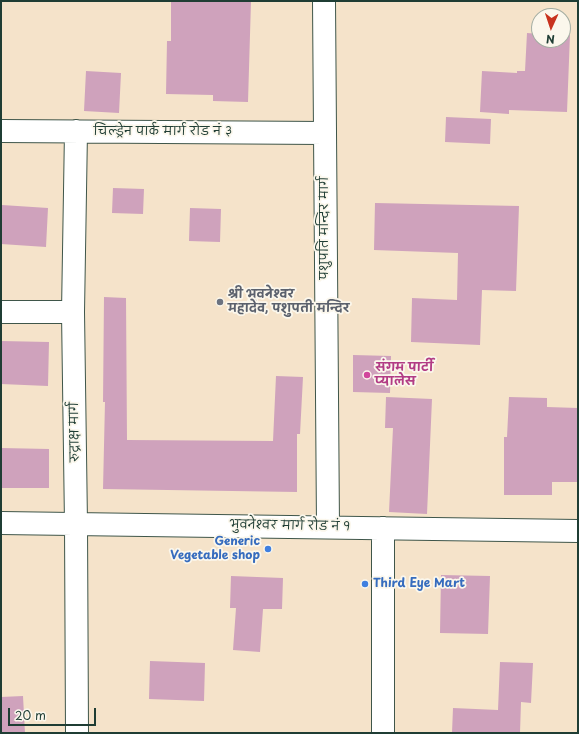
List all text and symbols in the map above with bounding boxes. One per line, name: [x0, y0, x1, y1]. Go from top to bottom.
north arrow: [531, 8, 571, 48]
text: N: [546, 31, 555, 48]
street label: चिल्ड्रेन पार्क मार्ग रोड नं ३: [94, 125, 232, 139]
street label: पशुपति मन्दिर मार्ग: [318, 176, 332, 280]
place label: श्री भुवनेश्वर महादेव, पशुपती मन्दिर: [228, 288, 349, 316]
marker: श्री भुवनेश्वर महादेव, पशुपती मन्दिर: [215, 297, 225, 307]
place label: संगम पार्टी प्यालेस: [375, 361, 433, 389]
marker: संगम पार्टी प्यालेस: [362, 370, 372, 380]
street label: रुद्राक्ष मार्ग: [67, 402, 83, 462]
street label: भुवनेश्वर मार्ग रोड नं १: [230, 518, 350, 534]
place label: Generic Vegetable shop: [170, 535, 260, 563]
marker: Generic Vegetable shop: [263, 544, 273, 554]
place label: Third Eye Mart: [373, 577, 465, 591]
marker: Third Eye Mart: [360, 579, 370, 589]
scale bar: [10, 700, 98, 726]
text: 20 m: [15, 706, 46, 724]

